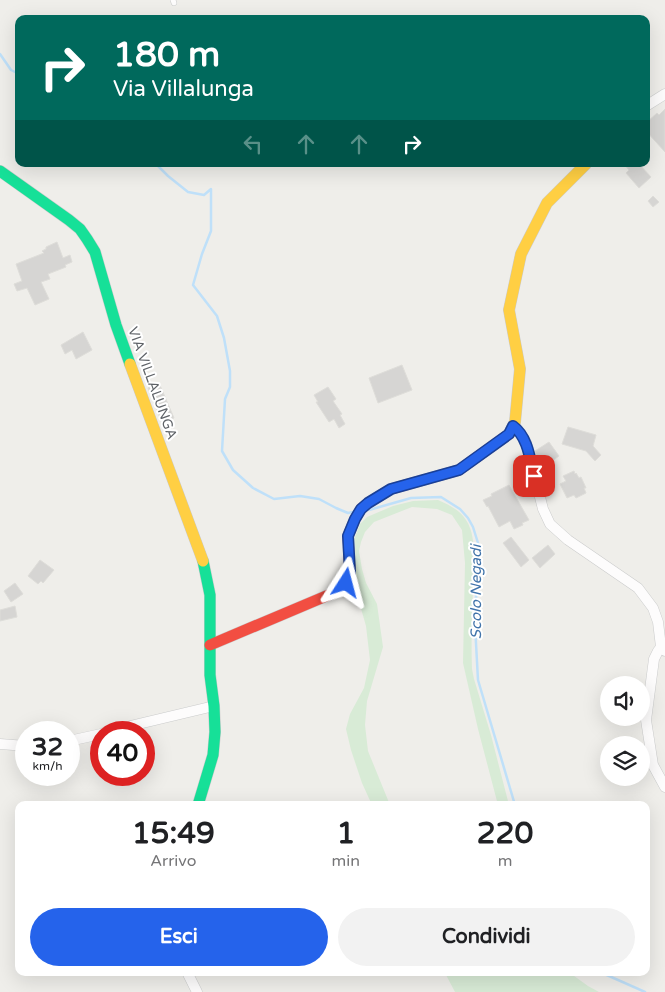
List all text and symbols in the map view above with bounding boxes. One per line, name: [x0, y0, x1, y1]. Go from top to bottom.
text: 180 m: [113, 34, 220, 76]
icon: right: [30, 35, 95, 100]
text: Via Villalunga: [113, 76, 254, 102]
icon: left: [239, 130, 267, 158]
icon: ahead: [292, 130, 320, 158]
icon: ahead: [345, 130, 373, 158]
icon: right: [398, 130, 426, 158]
street label: VIA VILLALUNGA: [124, 325, 181, 442]
pin: [513, 455, 555, 497]
icon: arrive: [520, 462, 548, 490]
water label: Scolo Negadi: [467, 543, 485, 639]
position arrow: [319, 556, 371, 608]
map controls: [600, 676, 650, 786]
button: sound: [600, 676, 650, 726]
speed limit sign: 40: [90, 721, 155, 786]
text: 32: [32, 732, 63, 762]
button: layers: [600, 736, 650, 786]
text: km/h: [32, 759, 63, 773]
text: 15:49: [132, 815, 215, 852]
text: 1: [336, 815, 355, 852]
text: 220: [477, 815, 533, 852]
text: Arrivo: [150, 851, 196, 871]
text: min: [332, 851, 360, 871]
text: m: [498, 851, 512, 871]
button: Esci: [30, 908, 328, 966]
button: Condividi: [338, 908, 635, 966]

